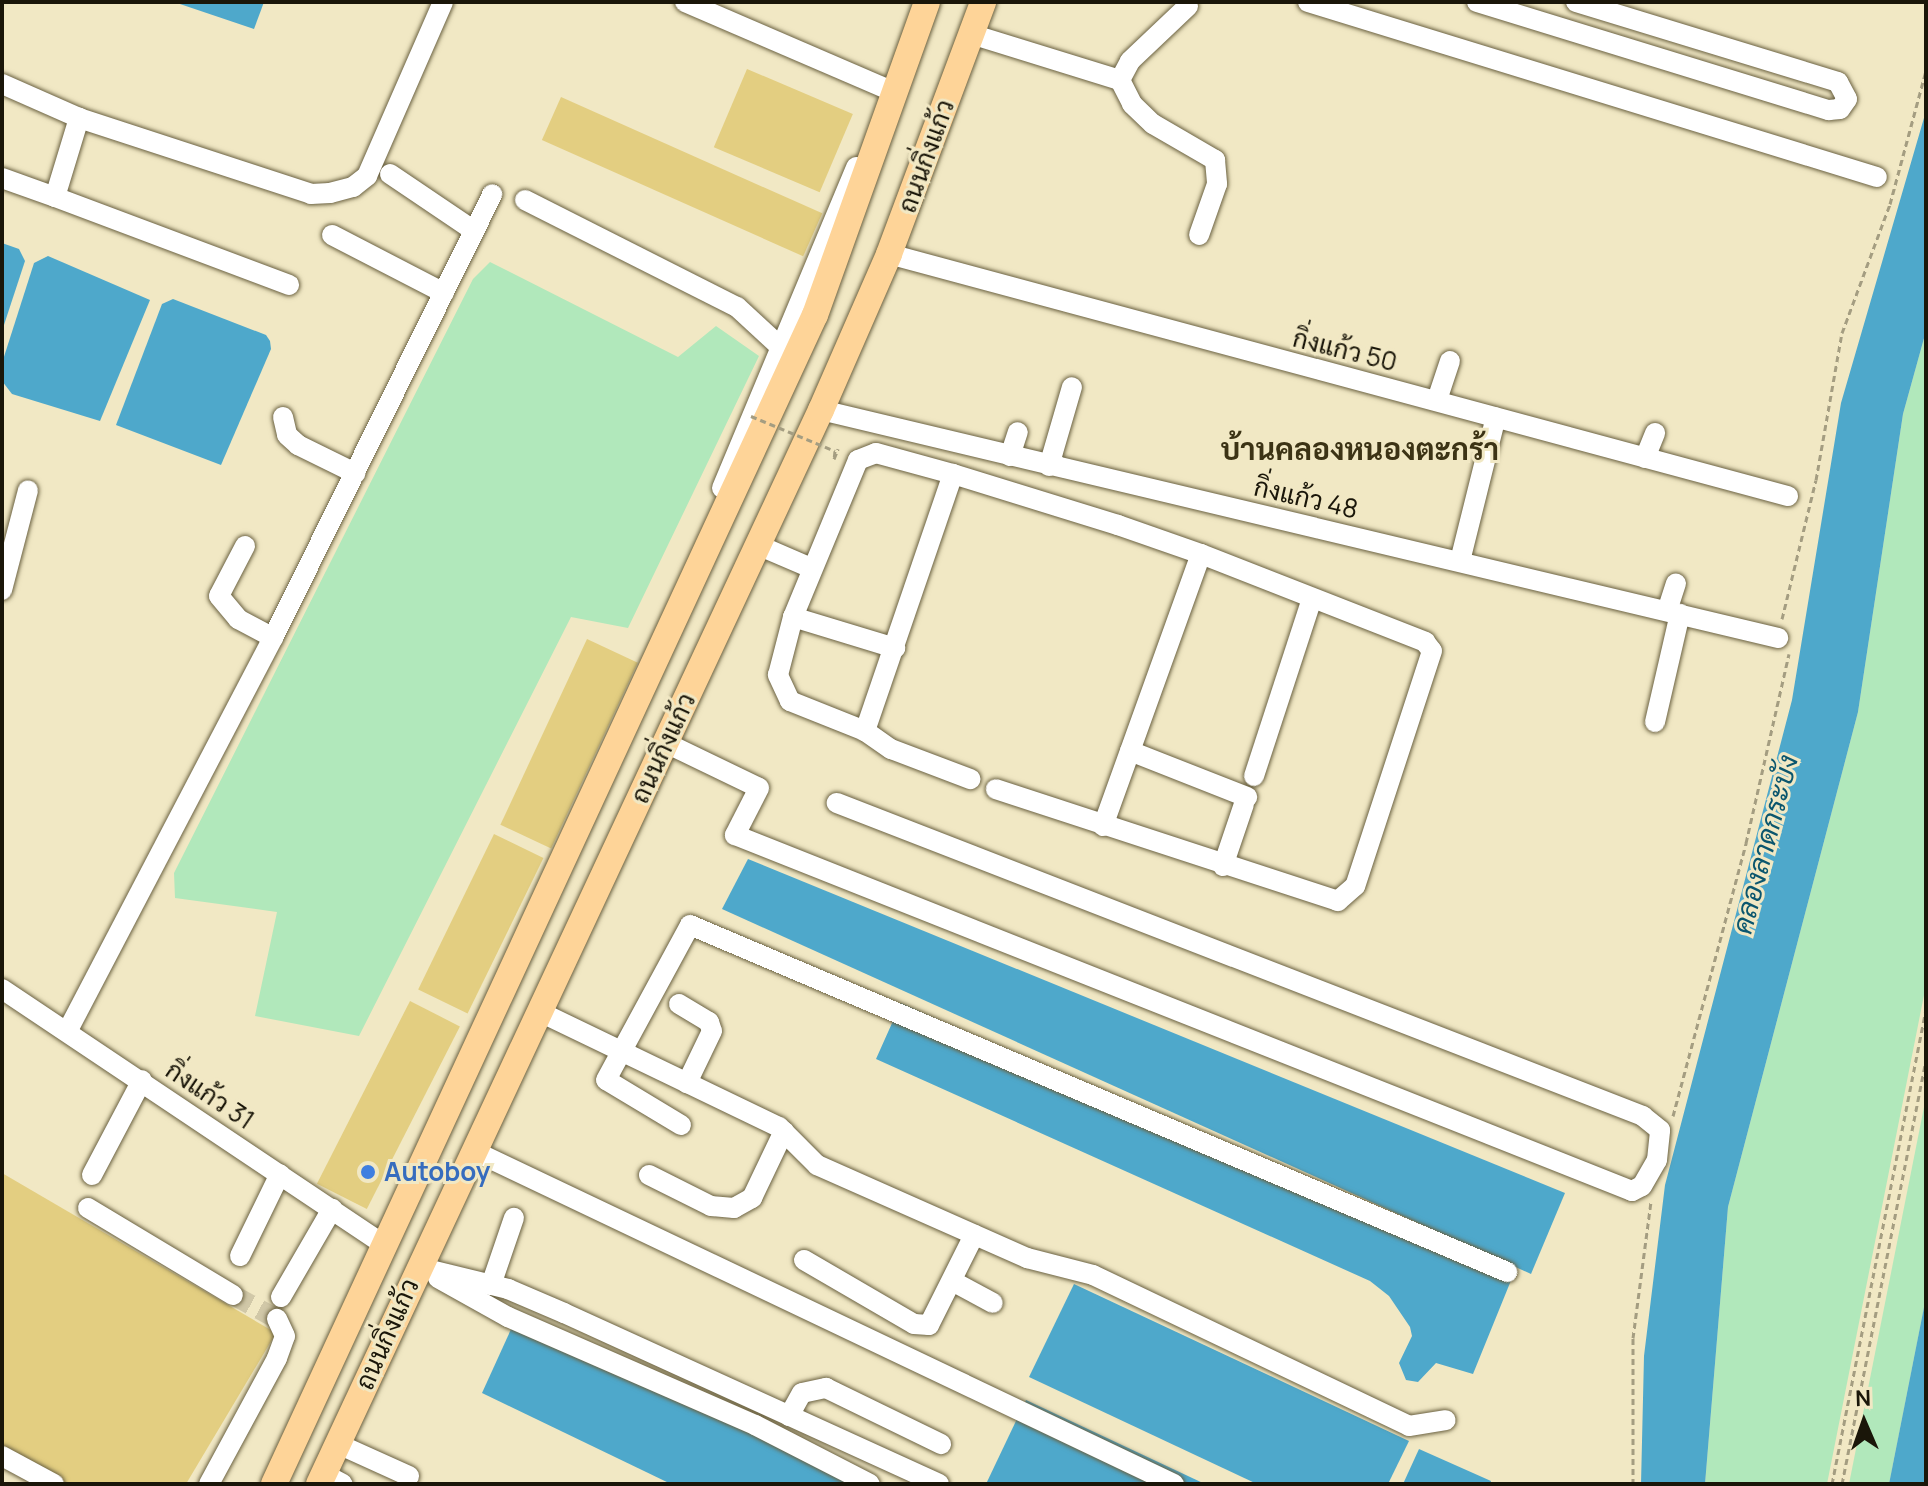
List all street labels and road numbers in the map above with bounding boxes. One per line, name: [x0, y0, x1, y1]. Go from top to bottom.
street label: ถนนกิ่งแก้ว: [891, 95, 961, 217]
street label: กิ่งแก้ว 50: [1290, 322, 1400, 378]
street label: กิ่งแก้ว 48: [1251, 471, 1361, 525]
street label: ถนนกิ่งแก้ว: [624, 688, 702, 808]
street label: กิ่งแก้ว 31: [160, 1054, 260, 1136]
street label: ถนนกิ่งแก้ว: [349, 1274, 425, 1394]

